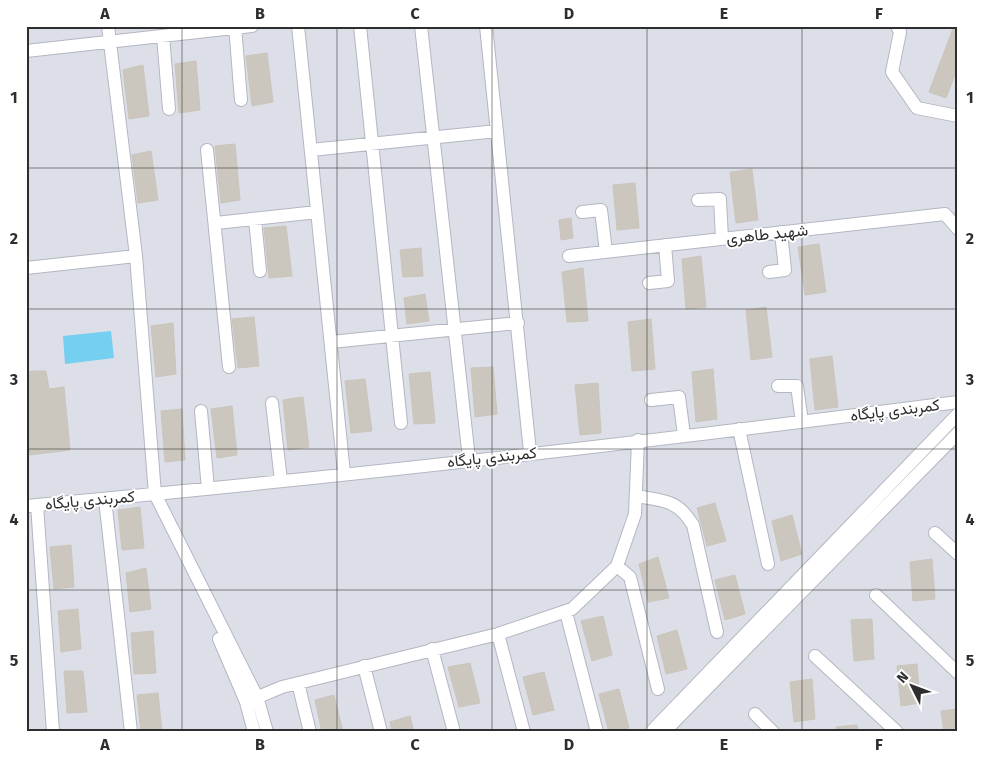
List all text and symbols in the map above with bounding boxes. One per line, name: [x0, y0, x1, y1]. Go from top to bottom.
text: A: [99, 4, 110, 23]
text: B: [255, 4, 265, 23]
text: C: [410, 4, 420, 23]
text: D: [564, 4, 574, 23]
text: E: [720, 4, 728, 23]
text: F: [875, 4, 883, 23]
text: 1: [10, 88, 18, 107]
text: 1: [966, 88, 974, 107]
street label: شهید طاهری: [725, 220, 809, 249]
text: 2: [10, 229, 18, 248]
text: 2: [966, 229, 974, 248]
text: 3: [9, 370, 18, 389]
text: 3: [965, 370, 974, 389]
street label: کمربندی پایگاه: [849, 395, 941, 427]
street label: کمربندی پایگاه: [446, 443, 538, 473]
street label: کمربندی پایگاه: [44, 487, 136, 515]
text: 4: [9, 510, 19, 529]
text: 4: [965, 510, 975, 529]
text: 5: [10, 651, 19, 670]
text: 5: [966, 651, 975, 670]
north arrow: [886, 660, 936, 710]
text: N: [893, 668, 912, 687]
text: A: [99, 735, 110, 754]
text: B: [255, 735, 265, 754]
text: C: [410, 735, 420, 754]
text: D: [564, 735, 574, 754]
text: E: [720, 735, 728, 754]
text: F: [875, 735, 883, 754]

